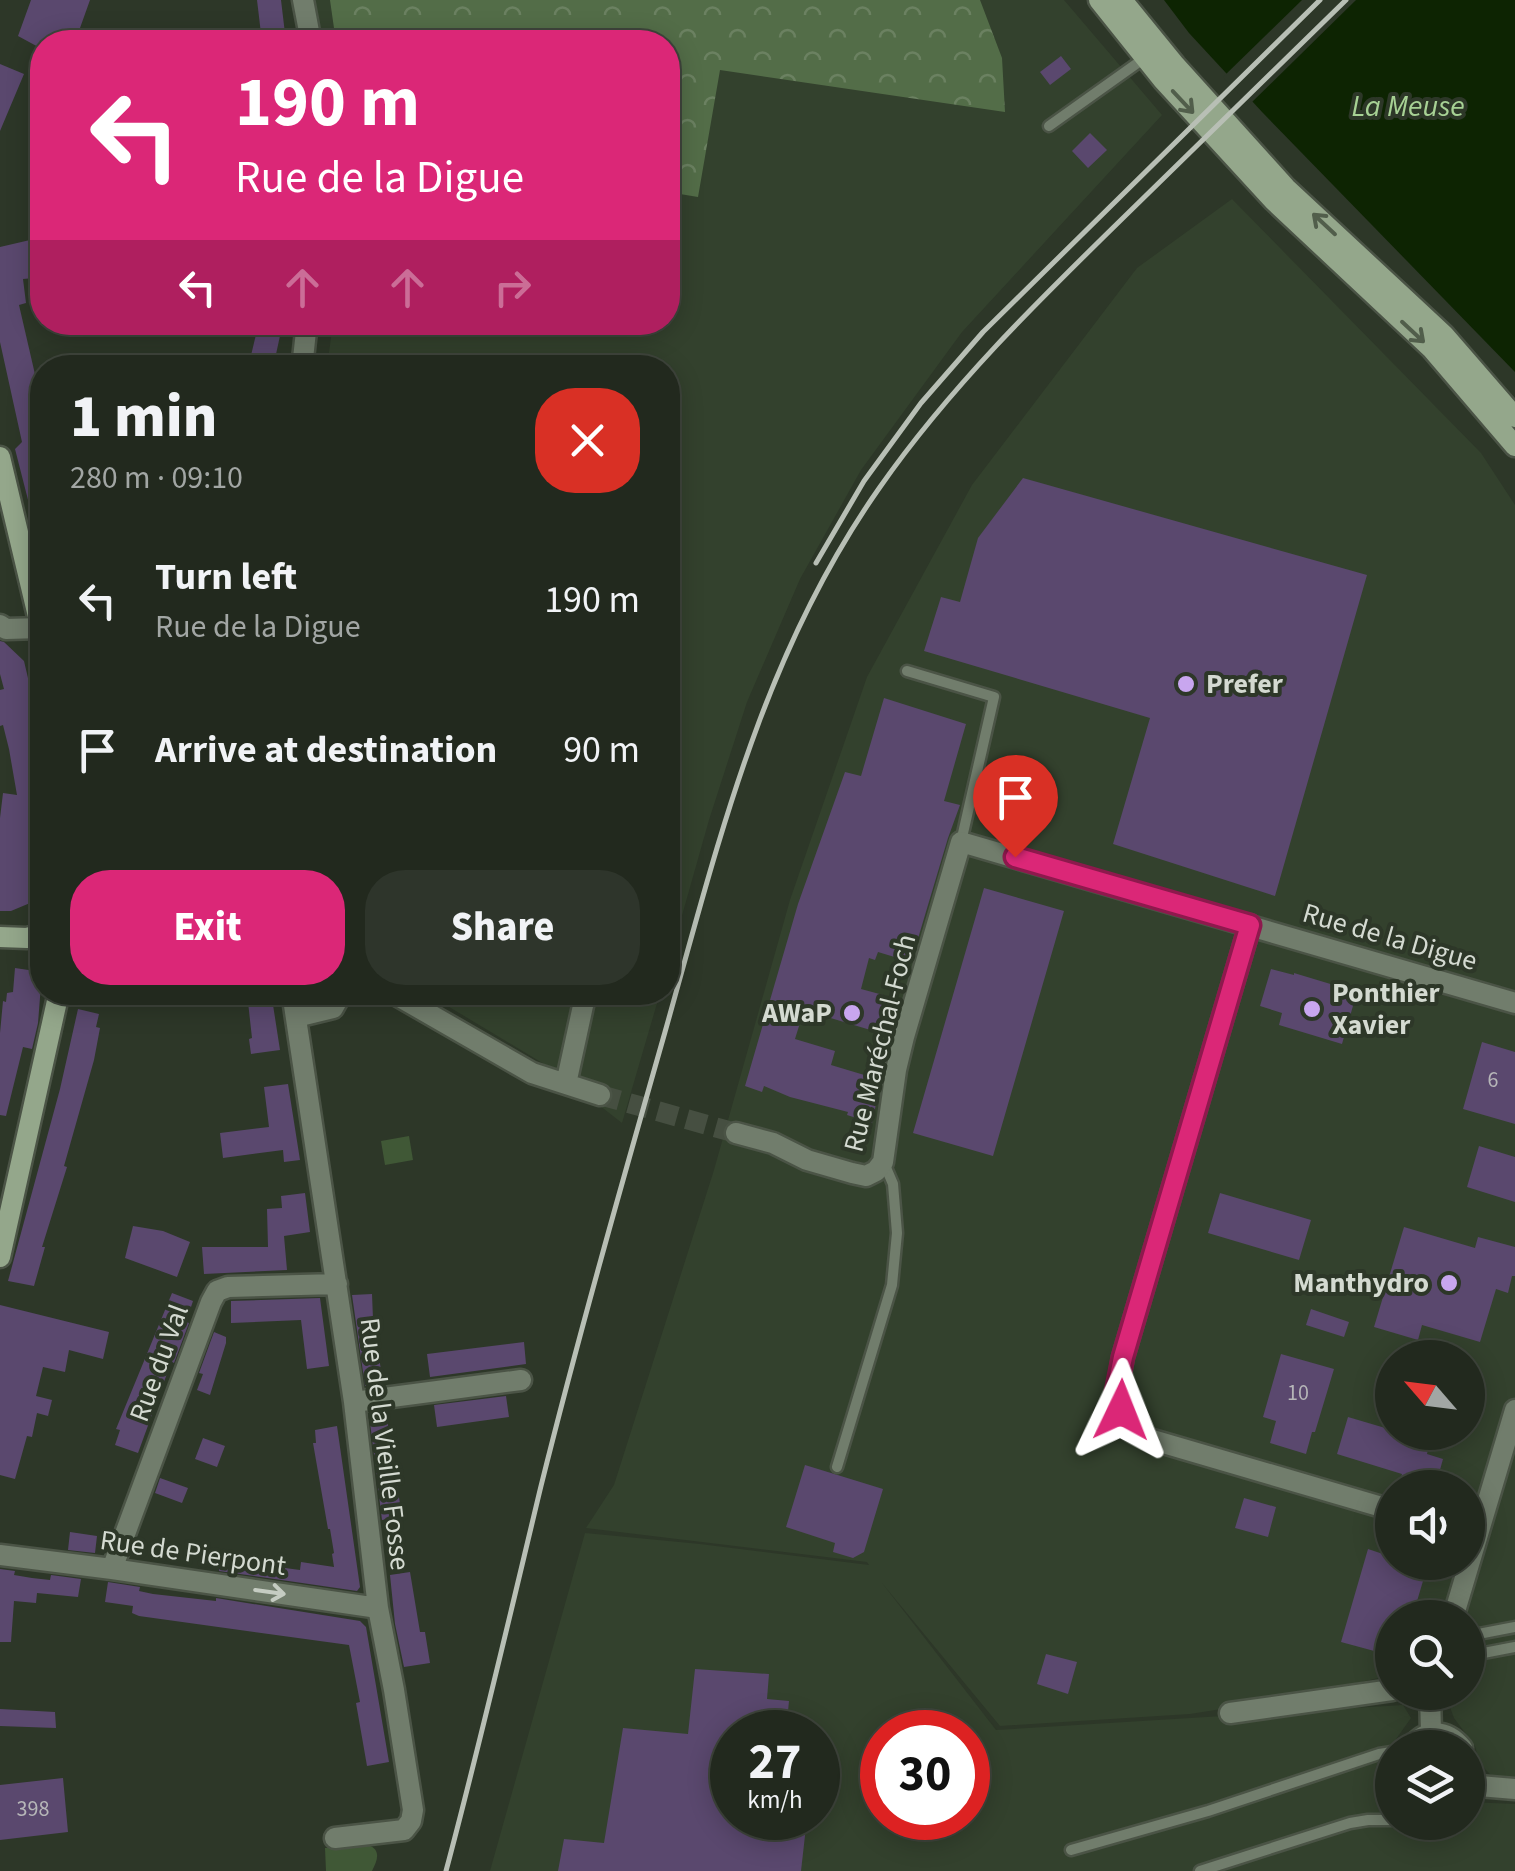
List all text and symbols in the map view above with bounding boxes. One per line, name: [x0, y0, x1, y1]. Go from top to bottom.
text: 190 m: [235, 53, 420, 153]
icon: left: [70, 70, 200, 200]
water label: La Meuse: [1351, 85, 1465, 128]
one-way arrow: [1171, 89, 1194, 114]
text: Rue de la Digue: [235, 146, 524, 210]
one-way arrow: [1312, 212, 1337, 235]
icon: left: [170, 260, 225, 315]
icon: ahead: [275, 260, 330, 315]
icon: ahead: [380, 260, 435, 315]
icon: right: [485, 260, 540, 315]
one-way arrow: [1400, 320, 1425, 343]
text: 1 min: [70, 375, 217, 460]
button: close: [535, 388, 640, 493]
text: 280 m · 09:10: [70, 455, 243, 501]
text: Turn left: [155, 550, 297, 604]
icon: left: [70, 573, 125, 628]
text: 190 m: [544, 573, 640, 627]
text: Rue de la Digue: [155, 604, 361, 650]
place label: Prefer: [1206, 664, 1284, 704]
marker: Prefer: [1175, 673, 1197, 695]
icon: arrive: [70, 723, 125, 778]
text: Arrive at destination: [155, 723, 497, 777]
text: 90 m: [563, 723, 640, 777]
pin: [973, 755, 1058, 858]
icon: arrive: [988, 770, 1043, 825]
button: Exit: [70, 870, 345, 985]
button: Share: [365, 870, 640, 985]
street label: Rue de la Digue: [1298, 893, 1482, 981]
street label: Rue Maréchal-Foch: [834, 930, 926, 1156]
place label: Ponthier Xavier: [1332, 973, 1441, 1045]
place label: AWaP: [761, 993, 832, 1033]
marker: Ponthier Xavier: [1301, 998, 1323, 1020]
marker: AWaP: [841, 1002, 863, 1024]
house number: 6: [1488, 1064, 1499, 1096]
place label: Manthydro: [1293, 1263, 1429, 1303]
marker: Manthydro: [1438, 1272, 1460, 1294]
street label: Rue du Val: [119, 1299, 199, 1427]
street label: Rue de la Vieille Fosse: [350, 1315, 420, 1573]
north arrow: [1375, 1340, 1485, 1450]
map controls: [1375, 1340, 1485, 1840]
position arrow: [1069, 1358, 1173, 1462]
house number: 10: [1287, 1377, 1309, 1409]
button: sound: [1375, 1470, 1485, 1580]
street label: Rue de Pierpont: [97, 1520, 289, 1586]
one-way arrow: [253, 1583, 286, 1601]
button: search: [1375, 1600, 1485, 1710]
speed limit sign: 30: [860, 1710, 990, 1840]
text: 27: [749, 1727, 801, 1798]
button: layers: [1375, 1730, 1485, 1840]
text: km/h: [747, 1782, 803, 1818]
house number: 398: [17, 1793, 49, 1825]

